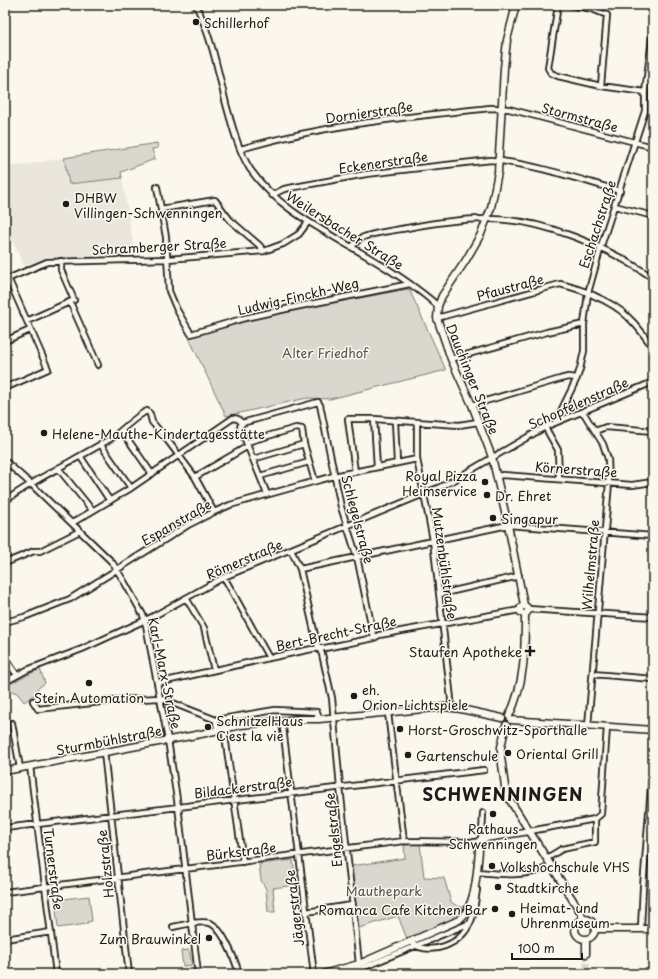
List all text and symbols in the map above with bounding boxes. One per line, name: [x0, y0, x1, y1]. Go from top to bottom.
place label: Schillerhof: [204, 13, 270, 32]
marker: Schillerhof: [191, 17, 201, 27]
street label: Dornierstraße: [324, 96, 414, 128]
street label: Stormstraße: [540, 98, 620, 136]
street label: Eckenerstraße: [337, 146, 429, 178]
street label: Eschachstraße: [574, 178, 620, 270]
street label: Weilersbacher Straße: [283, 186, 407, 274]
place label: DHBW Villingen-Schwenningen: [74, 188, 223, 222]
marker: DHBW Villingen-Schwenningen: [61, 199, 71, 209]
street label: Schramberger Straße: [91, 233, 227, 259]
street label: Pfaustraße: [474, 269, 546, 305]
street label: Ludwig-Finckh-Weg: [236, 273, 360, 319]
street label: Dauchinger Straße: [442, 321, 504, 437]
park label: Alter Friedhof: [282, 343, 369, 362]
street label: Schopfelenstraße: [525, 372, 631, 434]
place label: Helene-Mauthe-Kindertagesstätte: [52, 424, 265, 443]
marker: Helene-Mauthe-Kindertagesstätte: [39, 428, 49, 438]
street label: Körnerstraße: [534, 457, 618, 481]
place label: Royal Pizza Heimservice: [402, 466, 478, 500]
street label: Schlegelstraße: [337, 473, 379, 565]
marker: Royal Pizza Heimservice: [480, 477, 490, 487]
place label: Dr. Ehret: [495, 486, 551, 505]
marker: Dr. Ehret: [482, 490, 492, 500]
street label: Espanstraße: [137, 494, 215, 550]
street label: Mutzenbühlstraße: [428, 506, 462, 620]
place label: Singapur: [501, 509, 558, 528]
marker: Singapur: [488, 513, 498, 523]
street label: Wilhelmstraße: [577, 519, 603, 611]
street label: Römerstraße: [203, 534, 285, 584]
street label: Bert-Brecht-Straße: [274, 611, 398, 655]
street label: Karl-Marx-Straße: [144, 615, 186, 731]
place label: Staufen Apotheke: [409, 642, 522, 661]
marker: Staufen Apotheke: [525, 646, 535, 656]
marker: Stein Automation: [84, 678, 94, 688]
place label: eh. Orion-Lichtspiele: [362, 680, 468, 714]
place label: Stein Automation: [34, 688, 144, 707]
marker: eh. Orion-Lichtspiele: [349, 691, 359, 701]
place label: SchnitzelHaus C'est la vie: [216, 711, 303, 745]
street label: Sturmbühlstraße: [55, 720, 163, 760]
place label: Horst-Groschwitz-Sporthalle: [408, 720, 588, 739]
marker: SchnitzelHaus C'est la vie: [203, 722, 213, 732]
marker: Horst-Groschwitz-Sporthalle: [395, 724, 405, 734]
place label: Oriental Grill: [516, 744, 599, 763]
place label: Gartenschule: [416, 746, 498, 765]
marker: Oriental Grill: [503, 748, 513, 758]
marker: Gartenschule: [403, 750, 413, 760]
street label: Bildackerstraße: [193, 772, 293, 802]
district label: SCHWENNINGEN: [423, 781, 583, 807]
street label: Engelstraße: [320, 792, 346, 868]
marker: Rathaus Schwenningen: [488, 809, 498, 819]
place label: Rathaus Schwenningen: [448, 819, 538, 853]
street label: Turnerstraße: [40, 827, 68, 911]
street label: Holzstraße: [92, 829, 118, 899]
street label: Bürkstraße: [205, 837, 277, 865]
place label: Volkshochschule VHS: [500, 857, 630, 876]
marker: Volkshochschule VHS: [487, 861, 497, 871]
street label: Jägerstraße: [280, 869, 308, 947]
place label: Stadtkirche: [506, 878, 579, 897]
park label: Mauthepark: [346, 881, 422, 900]
marker: Stadtkirche: [493, 882, 503, 892]
place label: Heimat- und Uhrenmuseum: [520, 898, 610, 932]
place label: Romanca Cafe Kitchen Bar: [318, 900, 487, 919]
marker: Romanca Cafe Kitchen Bar: [490, 904, 500, 914]
marker: Heimat- und Uhrenmuseum: [507, 909, 517, 919]
place label: Zum Brauwinkel: [99, 929, 201, 948]
marker: Zum Brauwinkel: [204, 933, 214, 943]
scale bar: [512, 935, 582, 961]
text: 100 m: [518, 939, 555, 957]

